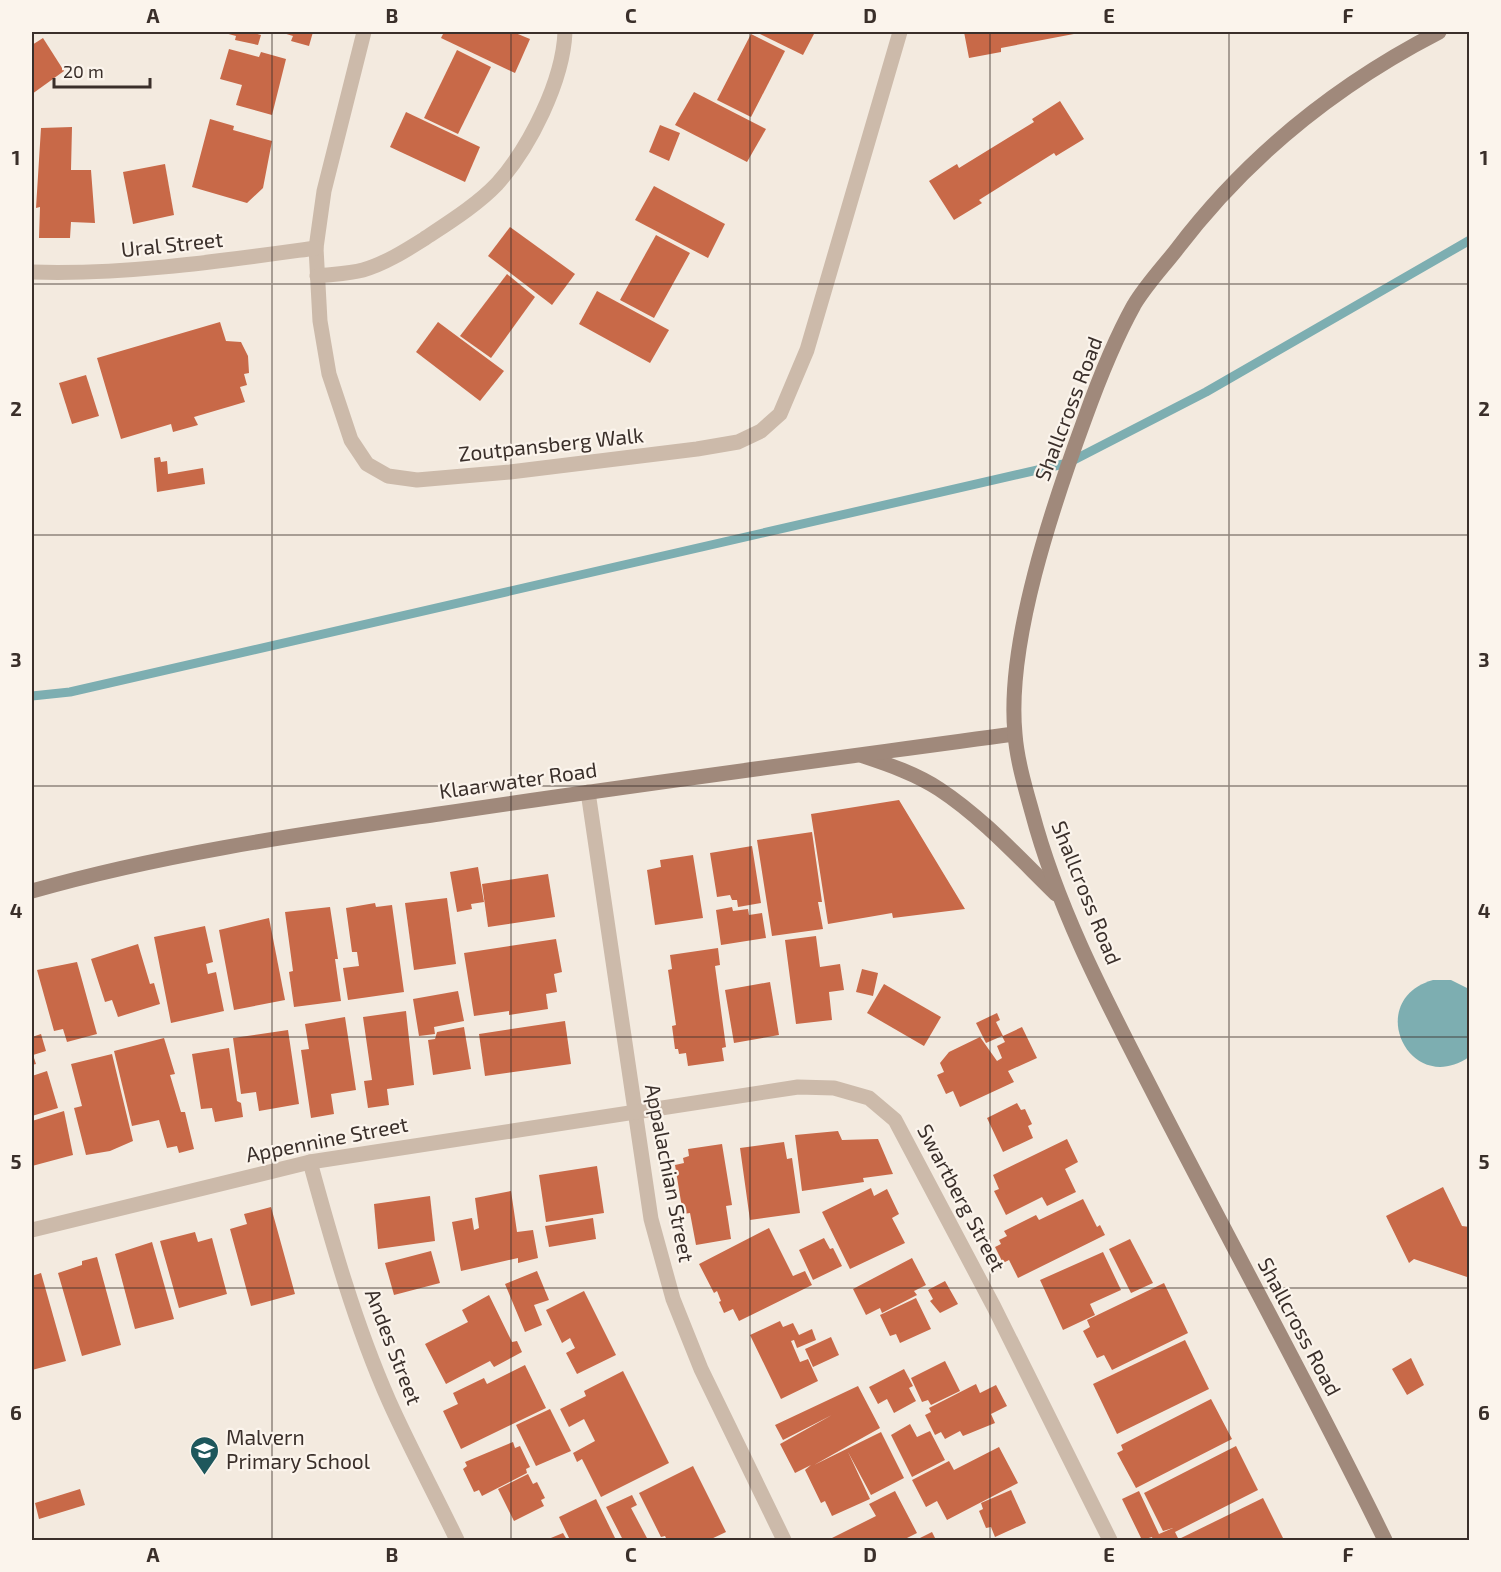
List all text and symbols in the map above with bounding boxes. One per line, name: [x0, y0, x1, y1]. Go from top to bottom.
text: A: [146, 3, 160, 27]
text: B: [386, 3, 398, 27]
text: C: [625, 3, 637, 27]
text: D: [863, 3, 877, 27]
text: E: [1103, 3, 1115, 27]
text: F: [1342, 3, 1354, 27]
scale bar: [54, 51, 150, 89]
text: 20 m: [63, 60, 104, 82]
text: 1: [12, 145, 20, 169]
text: 1: [1480, 145, 1488, 169]
street label: Ural Street: [119, 226, 224, 261]
street label: Shallcross Road: [1029, 333, 1107, 484]
text: 2: [10, 396, 22, 420]
text: 2: [1478, 396, 1490, 420]
street label: Zoutpansberg Walk: [457, 421, 645, 466]
text: 3: [10, 647, 22, 671]
text: 3: [1478, 647, 1490, 671]
street label: Klaarwater Road: [437, 756, 598, 803]
street label: Shallcross Road: [1047, 817, 1128, 968]
text: 4: [10, 898, 23, 922]
text: 4: [1478, 898, 1491, 922]
street label: Appalachian Street: [641, 1081, 700, 1264]
street label: Appennine Street: [243, 1111, 410, 1167]
street label: Swartberg Street: [913, 1119, 1012, 1275]
text: 5: [10, 1149, 22, 1173]
text: 5: [1478, 1149, 1490, 1173]
street label: Shallcross Road: [1253, 1253, 1347, 1400]
street label: Andes Street: [361, 1285, 428, 1408]
text: 6: [10, 1400, 22, 1424]
text: 6: [1478, 1400, 1490, 1424]
place label: Malvern Primary School: [226, 1424, 371, 1473]
school or university icon: Malvern Primary School: [189, 1434, 221, 1476]
text: A: [146, 1542, 160, 1566]
text: B: [386, 1542, 398, 1566]
text: C: [625, 1542, 637, 1566]
text: D: [863, 1542, 877, 1566]
text: E: [1103, 1542, 1115, 1566]
text: F: [1342, 1542, 1354, 1566]

